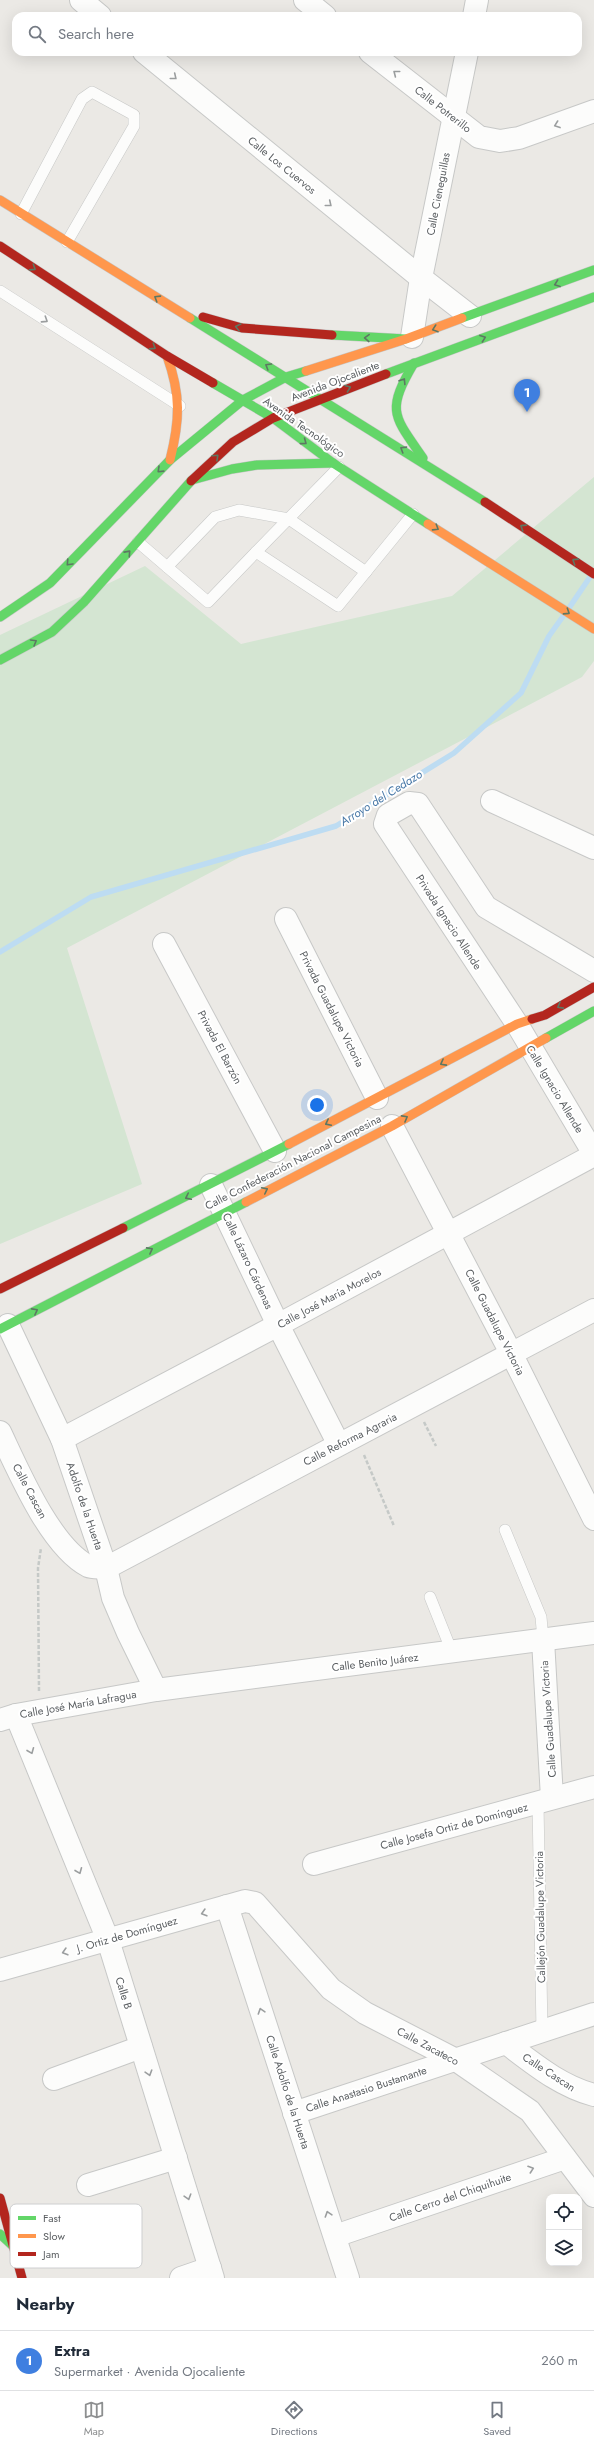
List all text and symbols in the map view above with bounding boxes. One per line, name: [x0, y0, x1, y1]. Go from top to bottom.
search box: [12, 12, 582, 56]
icon: search: [26, 23, 48, 45]
text: Search here: [58, 23, 134, 45]
one-way arrow: [394, 70, 401, 77]
one-way arrow: [170, 72, 177, 79]
street label: Calle Potrerillo: [411, 82, 475, 136]
one-way arrow: [554, 120, 561, 128]
street label: Calle Los Cuervos: [244, 132, 320, 198]
street label: Calle Cieneguillas: [422, 151, 454, 237]
one-way arrow: [325, 199, 332, 206]
one-way arrow: [28, 263, 35, 270]
one-way arrow: [554, 279, 561, 288]
one-way arrow: [154, 296, 161, 303]
one-way arrow: [41, 315, 48, 322]
one-way arrow: [234, 323, 241, 332]
one-way arrow: [432, 324, 439, 332]
one-way arrow: [364, 333, 370, 342]
one-way arrow: [479, 334, 486, 342]
one-way arrow: [149, 342, 156, 349]
street label: Avenida Ojocaliente: [288, 357, 382, 405]
one-way arrow: [265, 363, 272, 370]
one-way arrow: [398, 378, 405, 385]
pin: 1: [514, 379, 540, 412]
one-way arrow: [344, 384, 351, 392]
street label: Avenida Tecnológico: [260, 393, 348, 461]
one-way arrow: [300, 437, 307, 444]
one-way arrow: [400, 447, 407, 454]
one-way arrow: [212, 455, 219, 462]
one-way arrow: [157, 465, 165, 473]
one-way arrow: [432, 524, 439, 531]
one-way arrow: [521, 525, 528, 532]
one-way arrow: [123, 550, 130, 557]
one-way arrow: [66, 558, 74, 566]
one-way arrow: [572, 558, 579, 566]
one-way arrow: [563, 607, 570, 614]
one-way arrow: [30, 639, 37, 646]
water label: Arroyo del Cedazo: [335, 765, 426, 831]
street label: Privada Ignacio Allende: [412, 871, 486, 973]
street label: Privada Guadalupe Victoria: [296, 948, 368, 1070]
one-way arrow: [557, 1002, 564, 1009]
street label: Privada El Barzón: [194, 1007, 246, 1087]
street label: Calle Ignacio Allende: [522, 1042, 588, 1136]
one-way arrow: [440, 1058, 447, 1066]
your location: [307, 1095, 327, 1115]
street label: Calle Confederación Nacional Campesina: [202, 1110, 384, 1214]
one-way arrow: [401, 1115, 409, 1123]
one-way arrow: [325, 1118, 332, 1126]
one-way arrow: [261, 1187, 268, 1195]
one-way arrow: [185, 1192, 193, 1199]
street label: Calle Lázaro Cárdenas: [219, 1210, 278, 1312]
one-way arrow: [145, 1247, 153, 1255]
street label: Calle José María Morelos: [274, 1264, 384, 1332]
street label: Calle Guadalupe Victoria: [461, 1266, 529, 1378]
one-way arrow: [30, 1308, 38, 1316]
street label: Calle Reforma Agraria: [300, 1408, 400, 1470]
street label: Adolfo de la Huerta: [62, 1460, 108, 1552]
street label: Calle Cascan: [9, 1461, 51, 1521]
street label: Calle Benito Juárez: [331, 1649, 419, 1675]
street label: Calle Guadalupe Victoria: [536, 1660, 560, 1778]
street label: Calle José María Lafragua: [18, 1686, 138, 1722]
one-way arrow: [26, 1747, 34, 1754]
street label: Calle Josefa Ortiz de Domínguez: [378, 1799, 530, 1853]
street label: Callejón Guadalupe Victoria: [531, 1851, 549, 1983]
one-way arrow: [75, 1868, 83, 1875]
one-way arrow: [200, 1908, 207, 1917]
street label: J. Ortiz de Domínguez: [73, 1912, 179, 1957]
one-way arrow: [62, 1947, 69, 1956]
street label: Calle B: [112, 1975, 136, 2011]
one-way arrow: [257, 2007, 266, 2014]
street label: Calle Zacateco: [394, 2023, 462, 2069]
street label: Calle Adolfo de la Huerta: [262, 2033, 314, 2151]
street label: Calle Cascan: [519, 2049, 579, 2095]
street label: Calle Anastasio Bustamante: [303, 2062, 429, 2116]
one-way arrow: [144, 2070, 153, 2077]
one-way arrow: [527, 2166, 534, 2174]
street label: Calle Cerro del Chiquihuite: [387, 2168, 514, 2225]
one-way arrow: [183, 2194, 192, 2201]
map controls: [546, 2194, 582, 2266]
button: locate: [546, 2194, 582, 2230]
legend: [10, 2204, 142, 2268]
text: Fast: [43, 2210, 61, 2226]
one-way arrow: [324, 2211, 332, 2218]
text: Slow: [43, 2228, 65, 2244]
button: layers: [546, 2230, 582, 2266]
text: Jam: [41, 2246, 60, 2262]
text: Nearby: [16, 2292, 74, 2316]
text: Extra: [54, 2340, 90, 2362]
text: 1: [26, 2351, 32, 2370]
text: 260 m: [541, 2351, 578, 2370]
text: Supermarket · Avenida Ojocaliente: [54, 2362, 245, 2381]
tab: Map: [83, 2399, 105, 2439]
tab: Directions: [271, 2399, 317, 2439]
tab: Saved: [483, 2399, 511, 2439]

